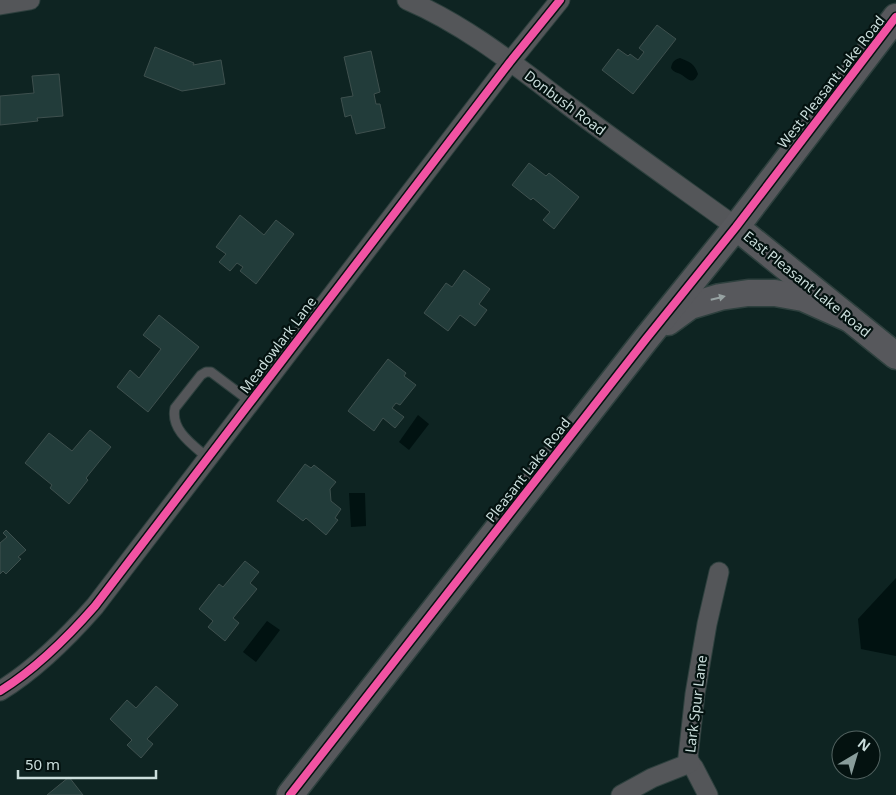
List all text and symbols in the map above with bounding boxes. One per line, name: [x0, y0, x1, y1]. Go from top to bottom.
street label: West Pleasant Lake Road: [773, 11, 888, 152]
street label: Donbush Road: [521, 66, 610, 139]
street label: East Pleasant Lake Road: [740, 226, 875, 341]
street label: Meadowlark Lane: [235, 292, 320, 397]
one-way arrow: [710, 294, 725, 302]
street label: Pleasant Lake Road: [481, 414, 574, 526]
street label: Lark Spur Lane: [680, 654, 711, 754]
north arrow: [831, 730, 881, 780]
text: N: [854, 733, 875, 755]
scale bar: [18, 748, 155, 780]
text: 50 m: [25, 754, 60, 774]

